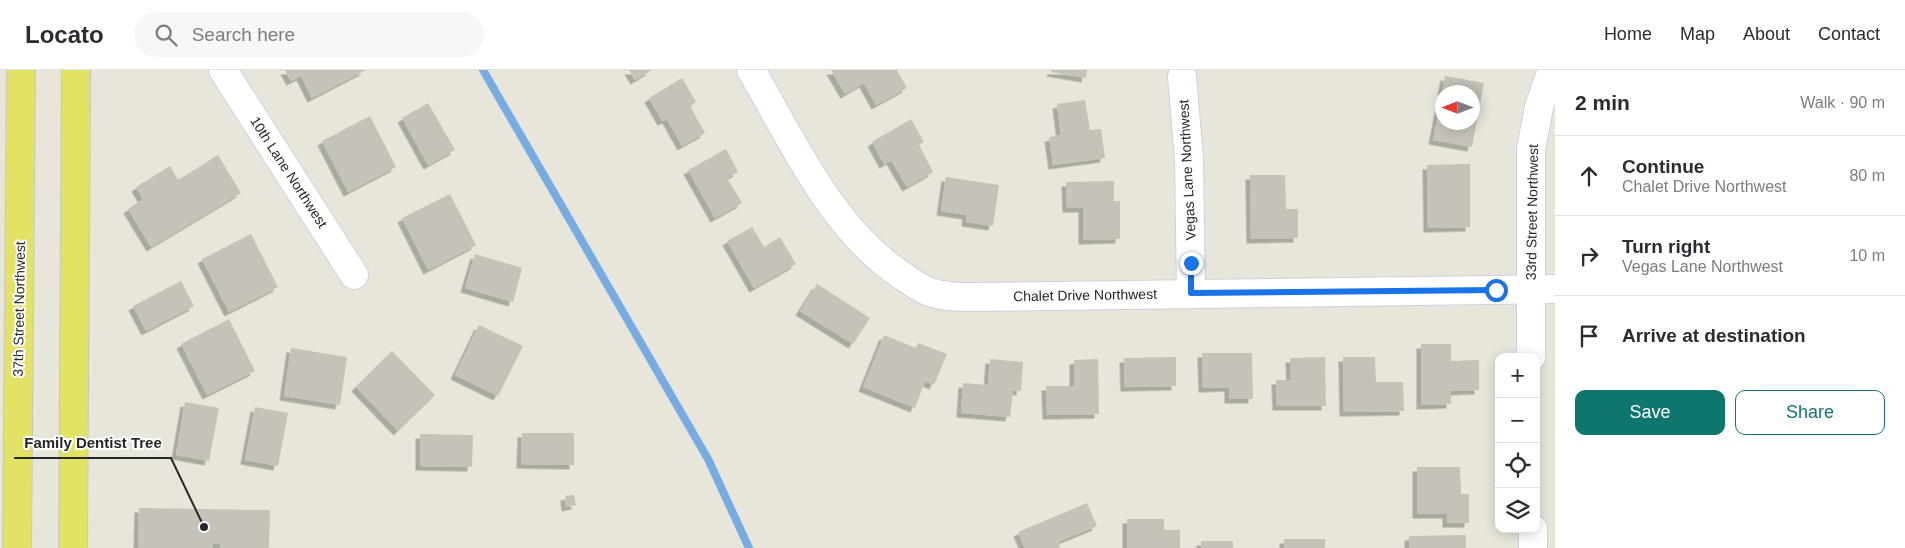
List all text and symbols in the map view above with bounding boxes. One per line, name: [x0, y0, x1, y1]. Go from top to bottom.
search box: [134, 12, 484, 57]
text: Locato: [25, 21, 104, 48]
icon: search: [152, 21, 180, 49]
text: Search here: [192, 24, 295, 45]
text: Home: [1604, 24, 1652, 44]
text: Map: [1680, 24, 1715, 44]
text: About: [1743, 24, 1790, 44]
text: Contact: [1818, 24, 1880, 44]
north arrow: [1435, 85, 1480, 130]
text: 2 min: [1575, 91, 1630, 114]
text: Walk · 90 m: [1800, 94, 1885, 111]
street label: Vegas Lane Northwest: [1175, 99, 1199, 241]
street label: 10th Lane Northwest: [247, 113, 331, 231]
street label: 33rd Street Northwest: [1523, 144, 1541, 280]
text: Continue: [1622, 156, 1704, 177]
icon: ahead: [1575, 162, 1603, 190]
text: 80 m: [1849, 167, 1885, 184]
text: Chalet Drive Northwest: [1622, 178, 1787, 195]
text: Turn right: [1622, 236, 1710, 257]
street label: 37th Street Northwest: [10, 241, 28, 377]
icon: right: [1575, 242, 1603, 270]
text: 10 m: [1849, 247, 1885, 264]
route end: [1180, 252, 1203, 275]
text: Vegas Lane Northwest: [1622, 258, 1783, 275]
route start: [1485, 279, 1508, 302]
street label: Chalet Drive Northwest: [1013, 286, 1157, 304]
icon: arrive: [1575, 322, 1603, 350]
text: Arrive at destination: [1622, 325, 1806, 346]
map controls: [1495, 353, 1540, 533]
button: +: [1495, 353, 1540, 398]
button: Save: [1575, 390, 1725, 435]
button: Share: [1735, 390, 1885, 435]
button: −: [1495, 398, 1540, 443]
callout: Family Dentist Tree: [14, 428, 171, 458]
text: Family Dentist Tree: [24, 434, 162, 451]
button: locate: [1495, 443, 1540, 488]
button: layers: [1495, 488, 1540, 533]

